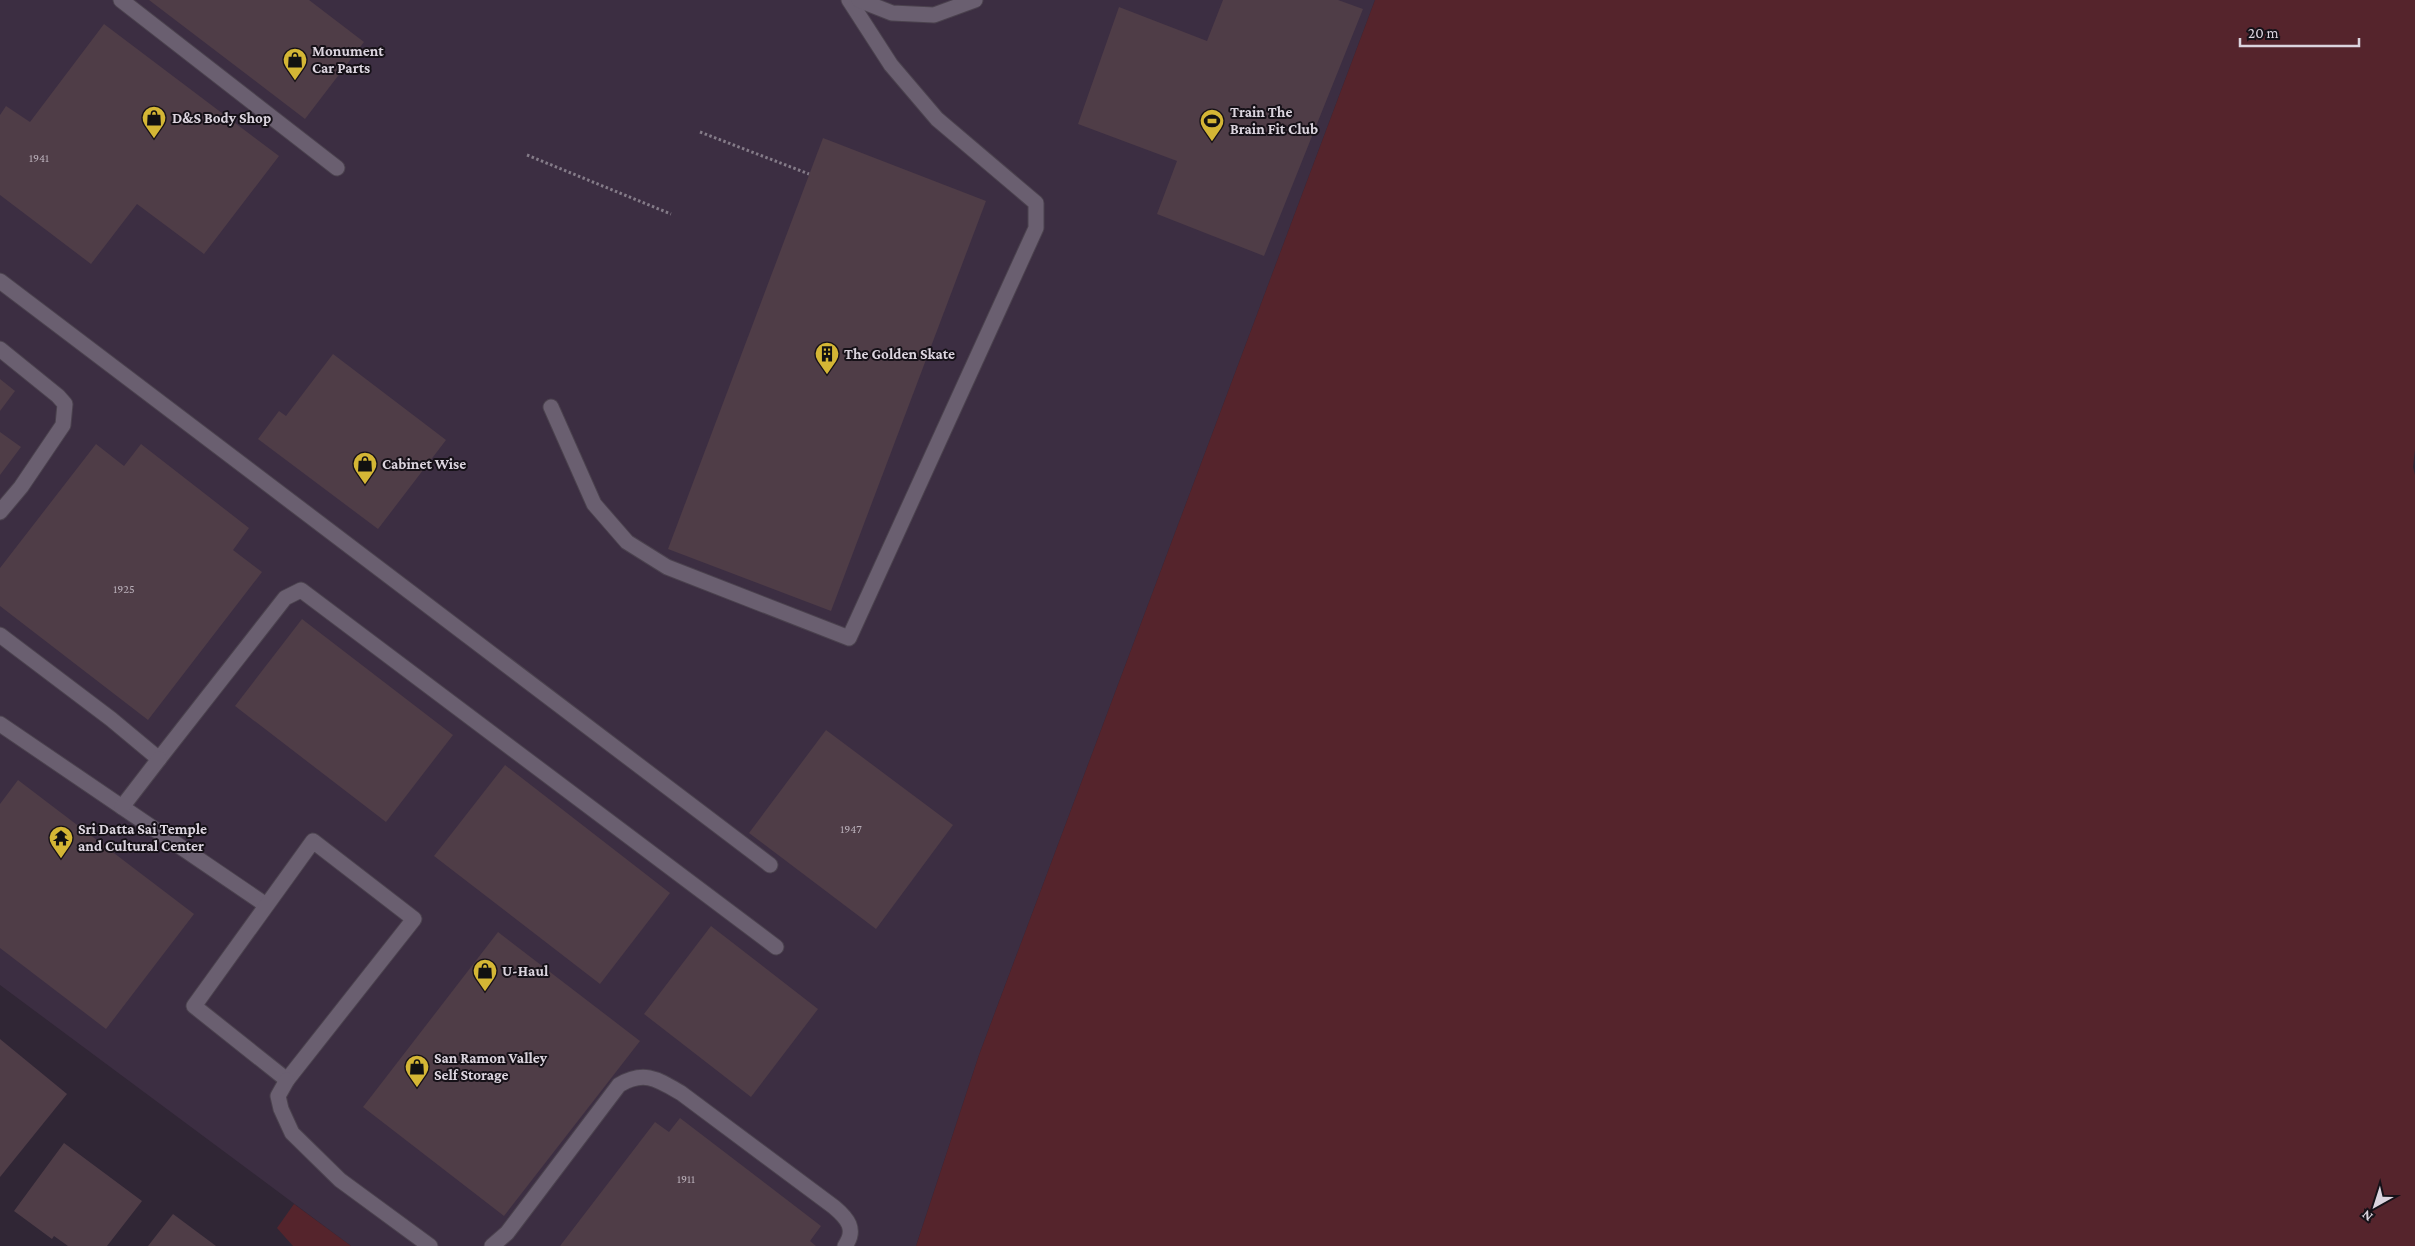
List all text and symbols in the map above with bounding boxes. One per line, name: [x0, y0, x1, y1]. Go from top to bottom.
scale bar: [2240, 15, 2359, 47]
text: 20 m: [2248, 25, 2279, 41]
place label: Monument Car Parts: [312, 43, 384, 76]
shop icon: Monument Car Parts: [282, 47, 308, 81]
place label: Train The Brain Fit Club: [1230, 104, 1318, 137]
shop icon: D&S Body Shop: [141, 105, 167, 139]
sports icon: Train The Brain Fit Club: [1199, 108, 1225, 142]
place label: D&S Body Shop: [172, 110, 271, 126]
house number: 1941: [29, 151, 49, 165]
building icon: The Golden Skate: [814, 341, 840, 375]
place label: The Golden Skate: [844, 346, 955, 362]
shop icon: Cabinet Wise: [352, 451, 378, 485]
place label: Cabinet Wise: [382, 456, 466, 472]
house number: 1925: [113, 582, 135, 596]
place label: Sri Datta Sai Temple and Cultural Center: [78, 821, 207, 854]
house number: 1947: [840, 822, 862, 836]
temple icon: Sri Datta Sai Temple and Cultural Center: [48, 825, 74, 859]
shop icon: U-Haul: [472, 958, 498, 992]
place label: U-Haul: [502, 963, 549, 979]
place label: San Ramon Valley Self Storage: [434, 1050, 548, 1083]
shop icon: San Ramon Valley Self Storage: [404, 1054, 430, 1088]
house number: 1911: [677, 1172, 695, 1186]
north arrow: [2350, 1181, 2400, 1231]
text: N: [2358, 1207, 2376, 1225]

